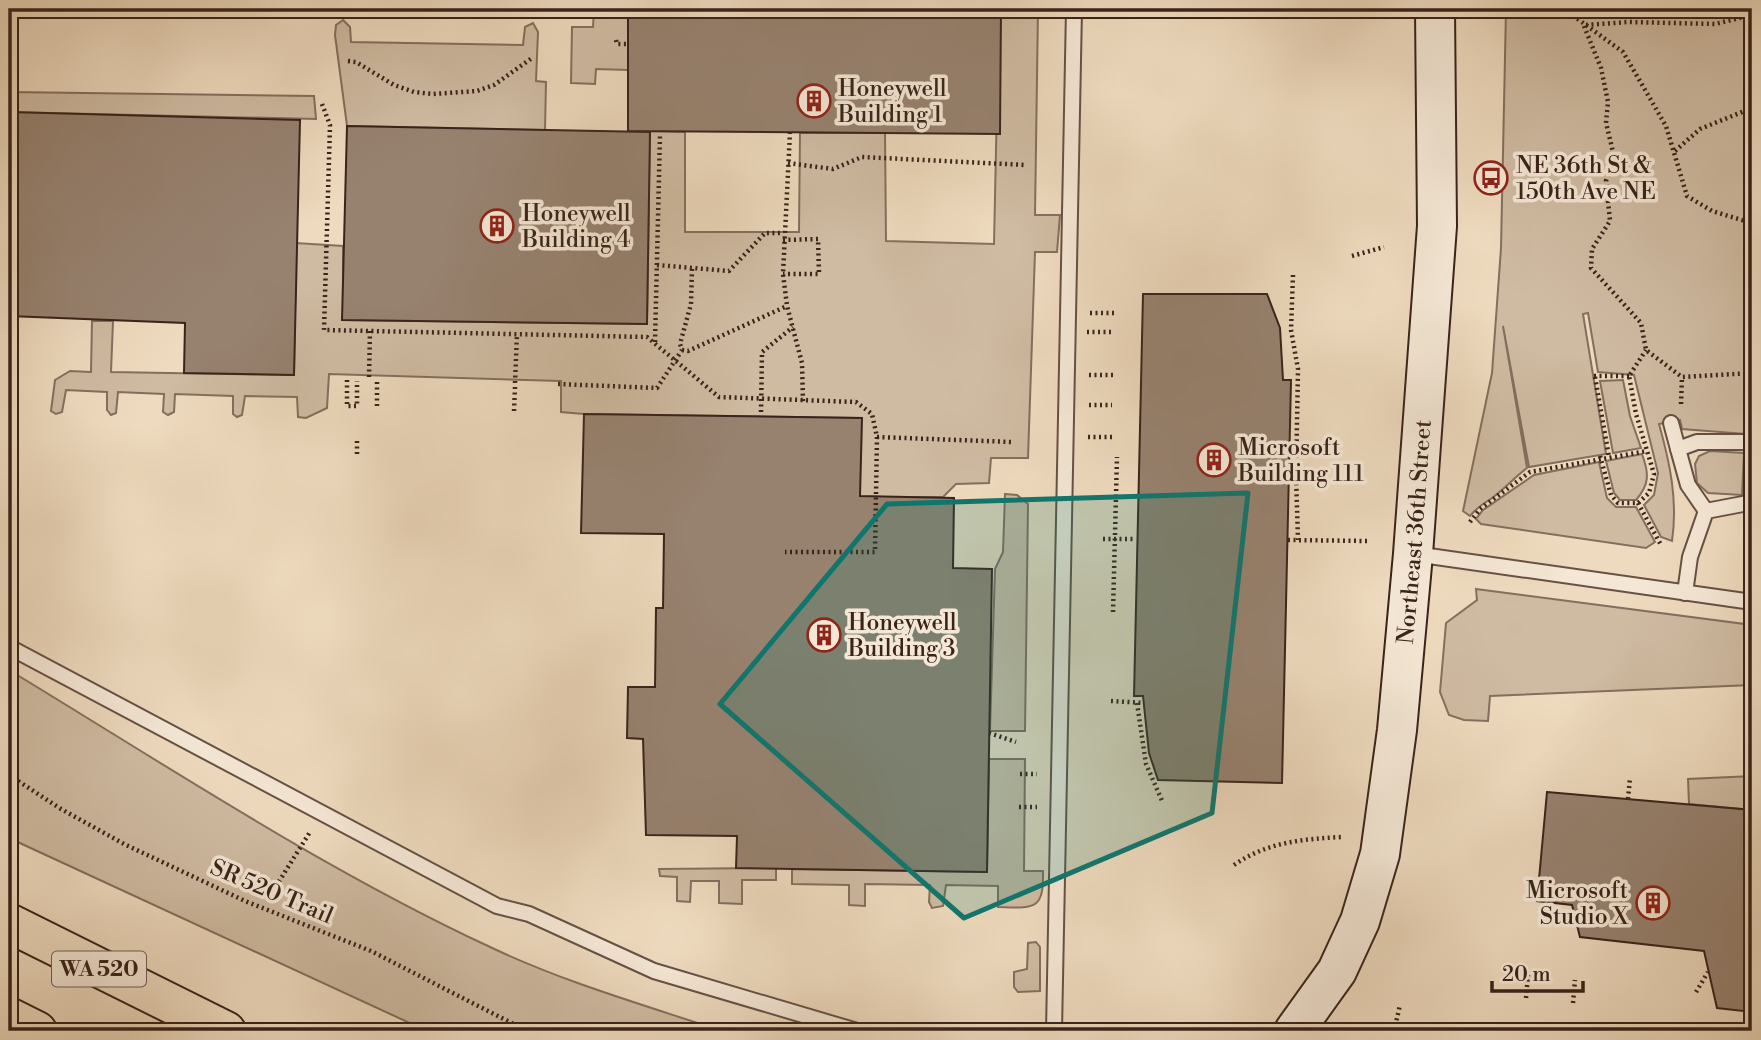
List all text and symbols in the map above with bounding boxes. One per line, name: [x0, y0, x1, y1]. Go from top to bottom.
place label: Honeywell Building 1: [837, 75, 947, 129]
building icon: Honeywell Building 1: [795, 82, 833, 120]
place label: NE 36th St & 150th Ave NE: [1516, 152, 1656, 206]
bus stop icon: NE 36th St & 150th Ave NE: [1472, 159, 1510, 197]
place label: Honeywell Building 4: [521, 200, 631, 254]
building icon: Honeywell Building 4: [478, 207, 516, 245]
street label: Northeast 36th Street: [1392, 419, 1438, 645]
place label: Microsoft Building 111: [1237, 434, 1364, 488]
building icon: Microsoft Building 111: [1195, 441, 1233, 479]
place label: Honeywell Building 3: [847, 609, 957, 663]
building icon: Honeywell Building 3: [805, 616, 843, 654]
street label: SR 520 Trail: [206, 854, 337, 930]
place label: Microsoft Studio X: [1526, 877, 1629, 931]
building icon: Microsoft Studio X: [1634, 884, 1672, 922]
scale bar: [1492, 949, 1582, 993]
road number: WA 520: [52, 951, 146, 986]
text: 20 m: [1502, 962, 1551, 988]

